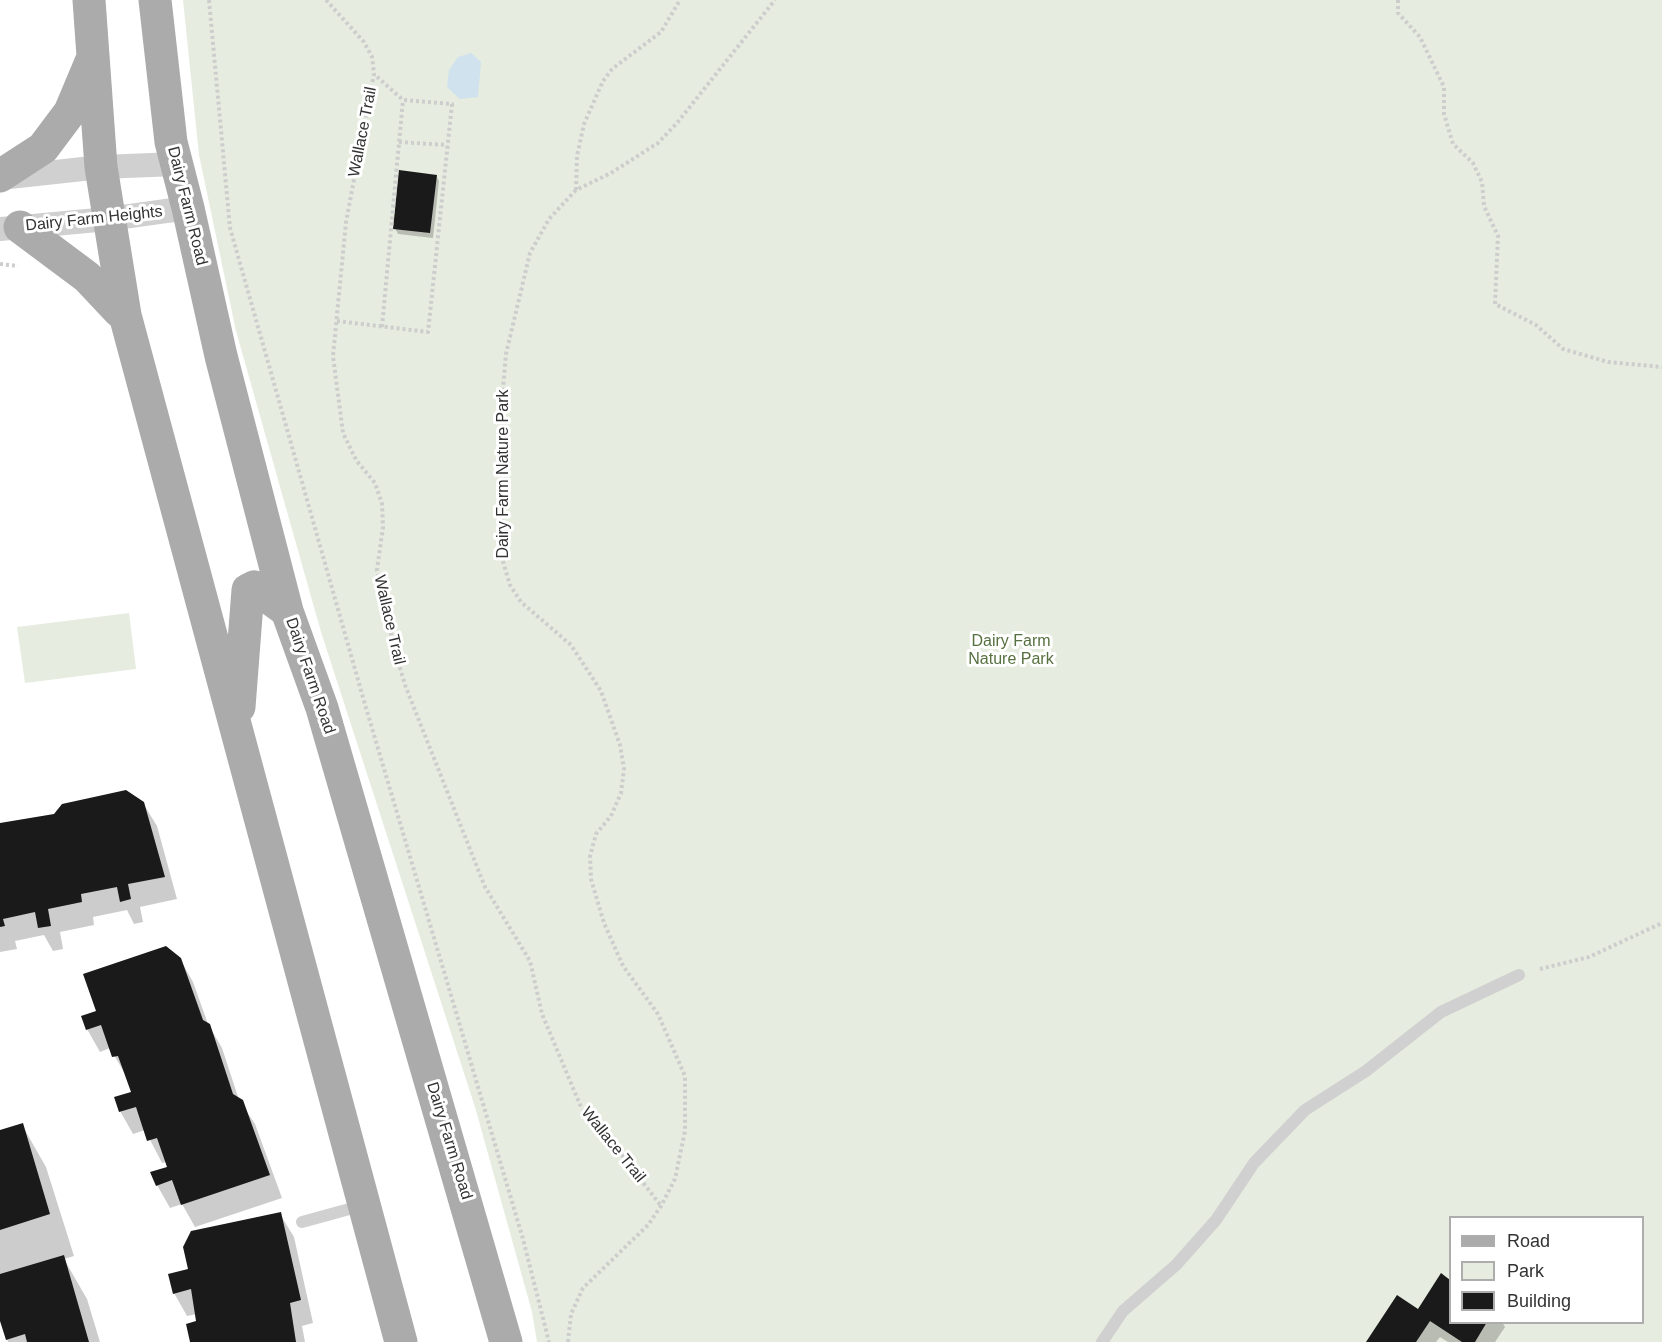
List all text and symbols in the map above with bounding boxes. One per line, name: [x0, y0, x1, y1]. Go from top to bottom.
street label: Wallace Trail: [345, 85, 381, 179]
street label: Dairy Farm Road: [163, 145, 211, 267]
street label: Dairy Farm Heights: [24, 202, 164, 236]
street label: Dairy Farm Nature Park: [494, 390, 514, 558]
street label: Wallace Trail: [369, 573, 409, 667]
street label: Dairy Farm Road: [281, 615, 339, 737]
park label: Dairy Farm Nature Park: [968, 632, 1054, 670]
street label: Dairy Farm Road: [422, 1080, 476, 1202]
street label: Wallace Trail: [577, 1103, 649, 1187]
legend: [1449, 1216, 1644, 1324]
text: Road: [1507, 1231, 1550, 1251]
text: Park: [1507, 1261, 1544, 1281]
text: Building: [1507, 1291, 1571, 1311]

